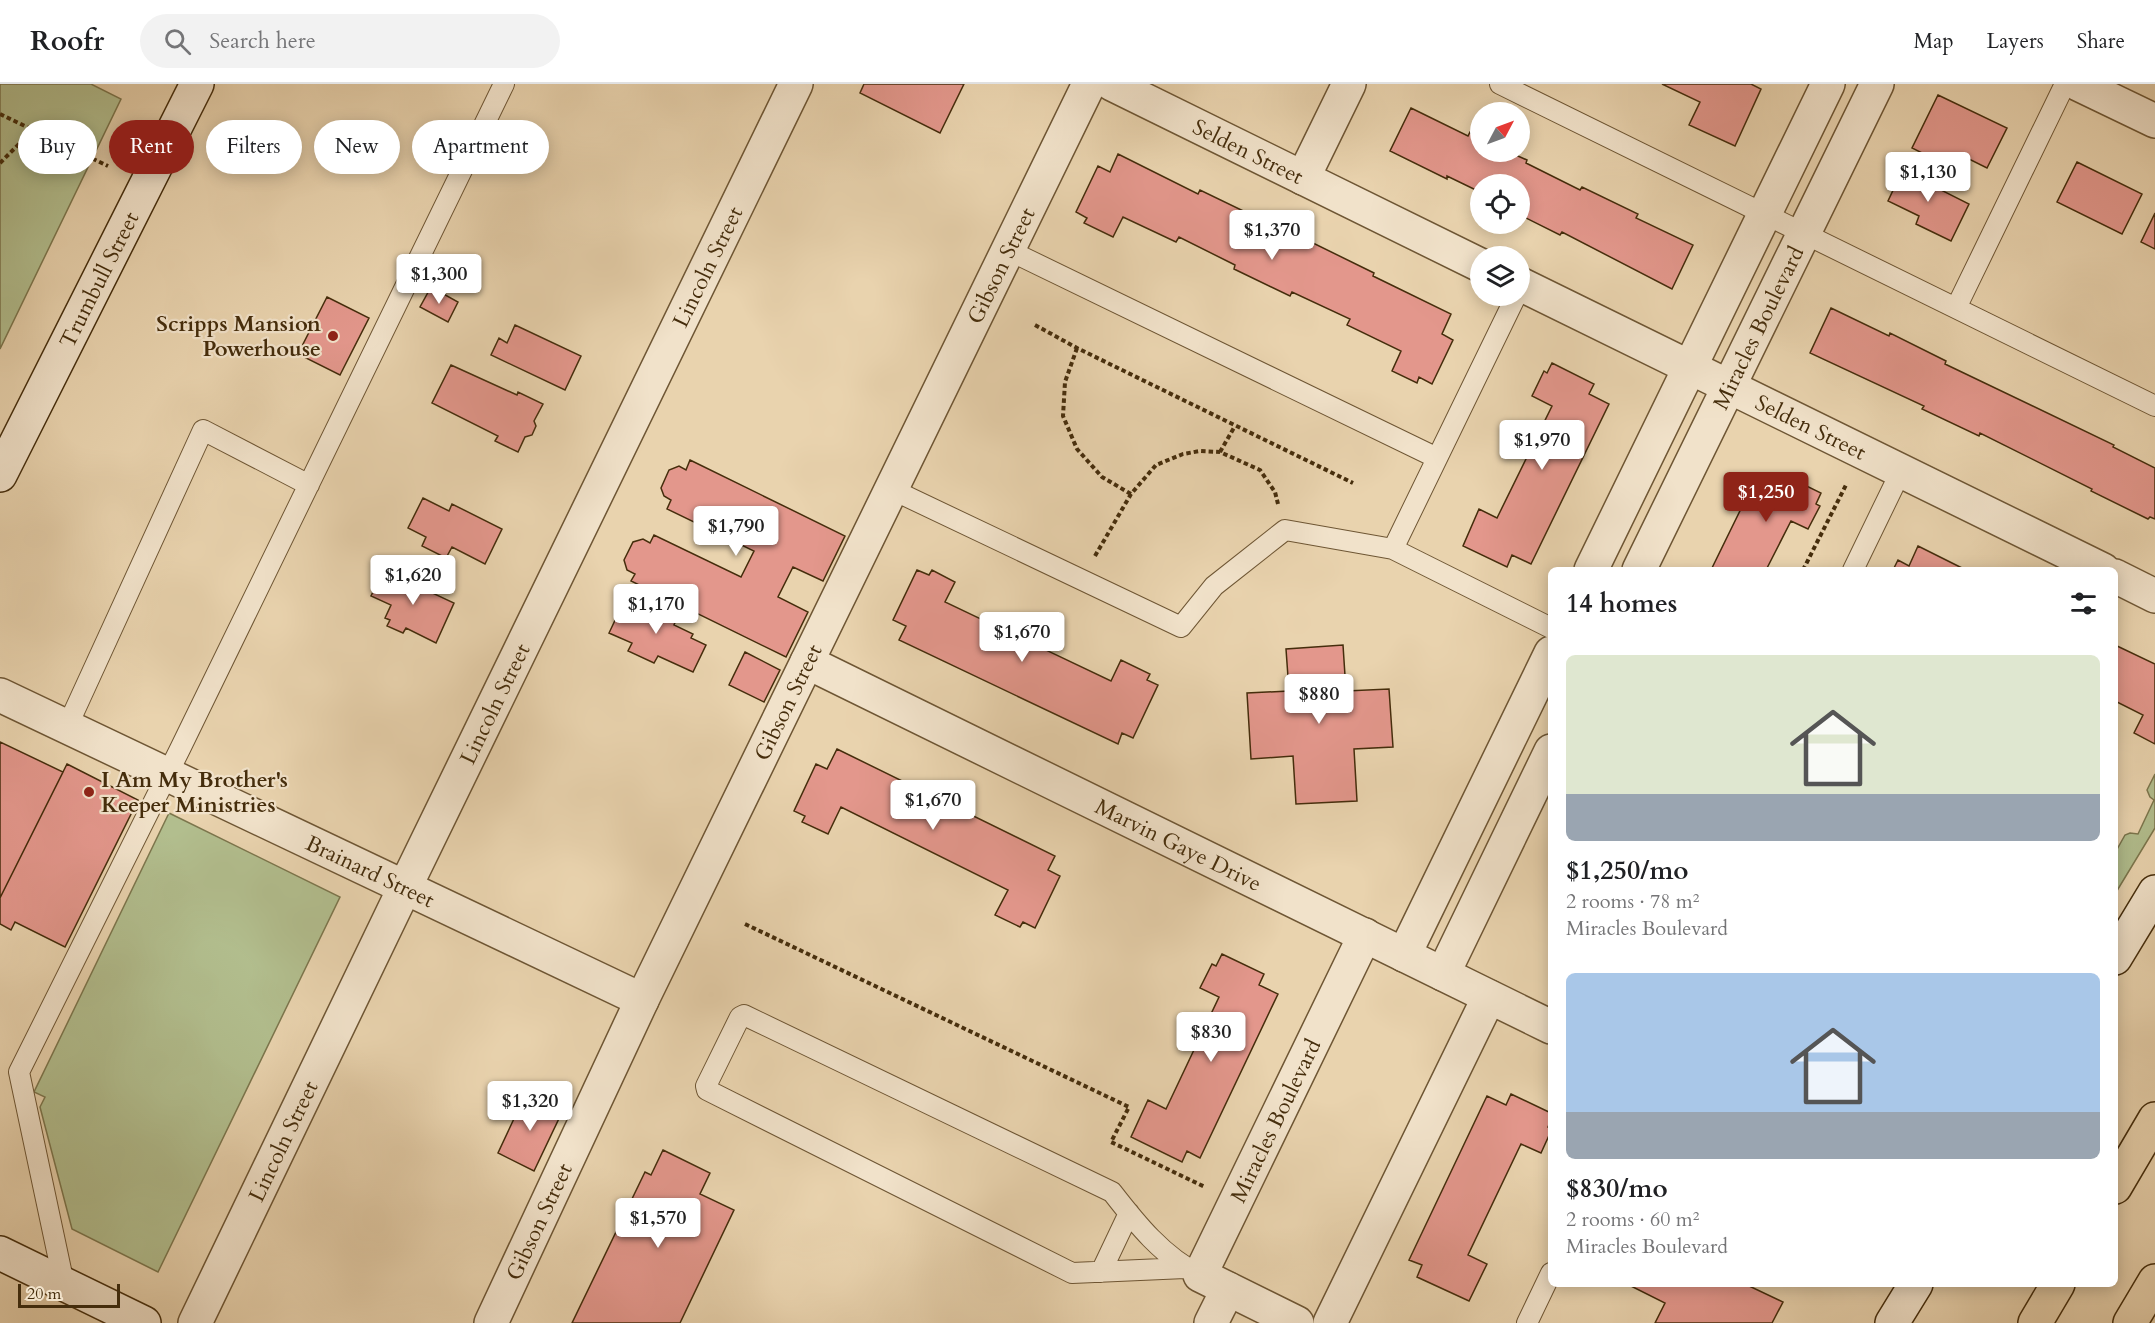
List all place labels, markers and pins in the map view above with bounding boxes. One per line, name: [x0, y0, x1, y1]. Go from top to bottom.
pin: $1,130: [1879, 152, 1977, 203]
pin: $1,370: [1223, 210, 1321, 261]
pin: $1,300: [390, 254, 488, 305]
place label: Scripps Mansion Powerhouse: [156, 309, 321, 364]
marker: Scripps Mansion Powerhouse: [326, 329, 340, 343]
pin: $1,970: [1493, 420, 1591, 471]
pin: $1,250: [1717, 472, 1815, 523]
pin: $1,790: [687, 506, 785, 557]
pin: $1,620: [364, 555, 462, 606]
pin: $1,170: [607, 584, 705, 635]
pin: $1,670: [973, 612, 1071, 663]
pin: $880: [1283, 674, 1355, 725]
place label: I Am My Brother's Keeper Ministries: [101, 765, 288, 820]
pin: $1,670: [884, 780, 982, 831]
marker: I Am My Brother's Keeper Ministries: [82, 785, 96, 799]
pin: $830: [1175, 1012, 1247, 1063]
pin: $1,320: [481, 1081, 579, 1132]
pin: $1,570: [609, 1198, 707, 1249]

